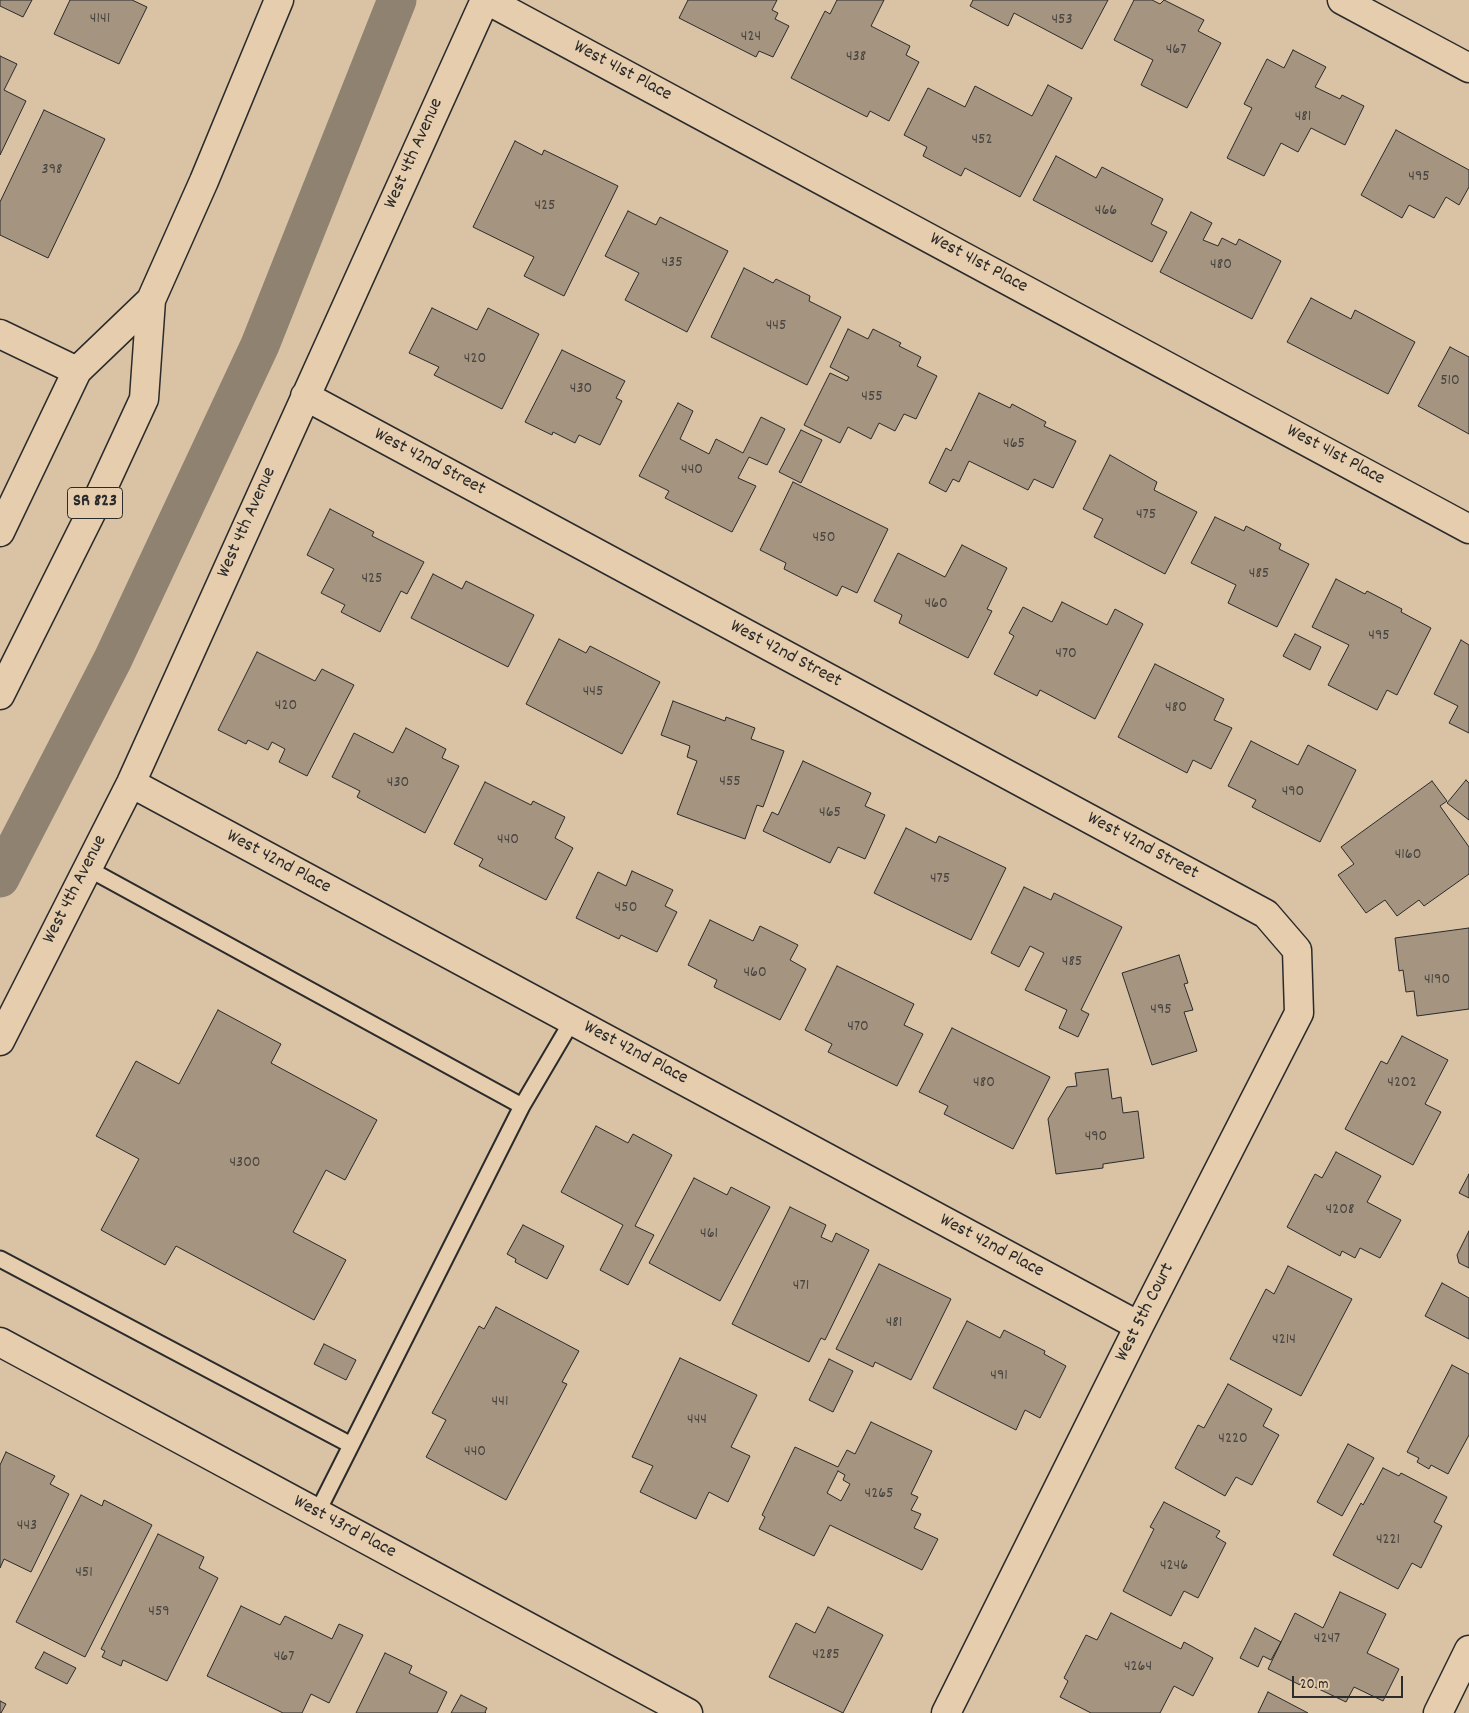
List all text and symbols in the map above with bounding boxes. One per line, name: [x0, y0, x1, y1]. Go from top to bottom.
house number: 4141: [90, 10, 110, 30]
house number: 453: [1051, 11, 1073, 31]
house number: 424: [741, 28, 761, 48]
street label: West 41st Place: [569, 37, 675, 107]
house number: 467: [1166, 41, 1186, 61]
house number: 438: [846, 48, 866, 68]
street label: West 4th Avenue: [380, 95, 450, 213]
house number: 481: [1295, 108, 1311, 128]
house number: 452: [971, 131, 993, 151]
house number: 398: [42, 161, 62, 181]
house number: 495: [1408, 168, 1430, 188]
house number: 425: [534, 197, 556, 217]
house number: 466: [1095, 202, 1117, 222]
street label: West 41st Place: [925, 229, 1031, 299]
house number: 435: [661, 254, 683, 274]
house number: 480: [1210, 256, 1232, 276]
house number: 445: [766, 317, 786, 337]
house number: 420: [464, 350, 486, 370]
house number: 510: [1440, 372, 1460, 392]
house number: 430: [570, 380, 592, 400]
house number: 455: [861, 388, 883, 408]
street label: West 41st Place: [1282, 421, 1388, 491]
street label: West 42nd Street: [369, 424, 489, 502]
house number: 465: [1003, 435, 1025, 455]
house number: 440: [681, 461, 703, 481]
street label: West 4th Avenue: [213, 464, 283, 582]
road number: SR 823: [68, 488, 122, 518]
house number: 475: [1136, 506, 1156, 526]
house number: 450: [813, 529, 835, 549]
house number: 485: [1249, 565, 1269, 585]
house number: 425: [361, 570, 383, 590]
house number: 460: [924, 595, 948, 615]
street label: West 42nd Street: [725, 616, 845, 694]
house number: 495: [1368, 627, 1390, 647]
house number: 470: [1055, 645, 1077, 665]
house number: 445: [583, 683, 603, 703]
house number: 420: [275, 697, 297, 717]
house number: 480: [1165, 699, 1187, 719]
house number: 455: [719, 773, 741, 793]
house number: 430: [387, 774, 409, 794]
house number: 490: [1282, 783, 1304, 803]
house number: 465: [819, 804, 841, 824]
street label: West 42nd Street: [1082, 808, 1202, 886]
street label: West 42nd Place: [222, 826, 334, 900]
house number: 440: [497, 831, 519, 851]
street label: West 4th Avenue: [39, 832, 113, 948]
house number: 4160: [1395, 846, 1421, 866]
house number: 475: [930, 870, 950, 890]
house number: 450: [615, 899, 637, 919]
house number: 485: [1062, 953, 1082, 973]
house number: 460: [743, 964, 767, 984]
house number: 4190: [1424, 971, 1450, 991]
house number: 495: [1150, 1001, 1172, 1021]
street label: West 42nd Place: [579, 1017, 691, 1091]
house number: 470: [847, 1018, 869, 1038]
house number: 480: [973, 1074, 995, 1094]
house number: 4202: [1387, 1074, 1417, 1094]
house number: 490: [1085, 1128, 1107, 1148]
house number: 4300: [229, 1154, 261, 1174]
house number: 4208: [1326, 1201, 1354, 1221]
street label: West 42nd Place: [935, 1210, 1047, 1284]
house number: 461: [700, 1225, 718, 1245]
street label: West 5th Court: [1111, 1260, 1181, 1366]
house number: 471: [793, 1277, 809, 1297]
house number: 481: [886, 1314, 902, 1334]
house number: 4214: [1272, 1331, 1296, 1351]
house number: 491: [990, 1367, 1008, 1387]
house number: 441: [492, 1393, 508, 1413]
house number: 444: [687, 1411, 707, 1431]
house number: 4220: [1218, 1430, 1248, 1450]
house number: 440: [464, 1443, 486, 1463]
house number: 4265: [865, 1485, 893, 1505]
street label: West 43rd Place: [289, 1491, 399, 1565]
house number: 443: [17, 1517, 37, 1537]
house number: 4221: [1376, 1531, 1400, 1551]
house number: 4246: [1160, 1557, 1188, 1577]
house number: 451: [75, 1564, 93, 1584]
house number: 459: [148, 1603, 170, 1623]
house number: 4247: [1314, 1630, 1340, 1650]
house number: 4285: [812, 1646, 840, 1666]
house number: 467: [274, 1648, 294, 1668]
house number: 4264: [1124, 1658, 1152, 1678]
scale bar: [1294, 1666, 1405, 1698]
text: 20 m: [1300, 1674, 1328, 1696]

